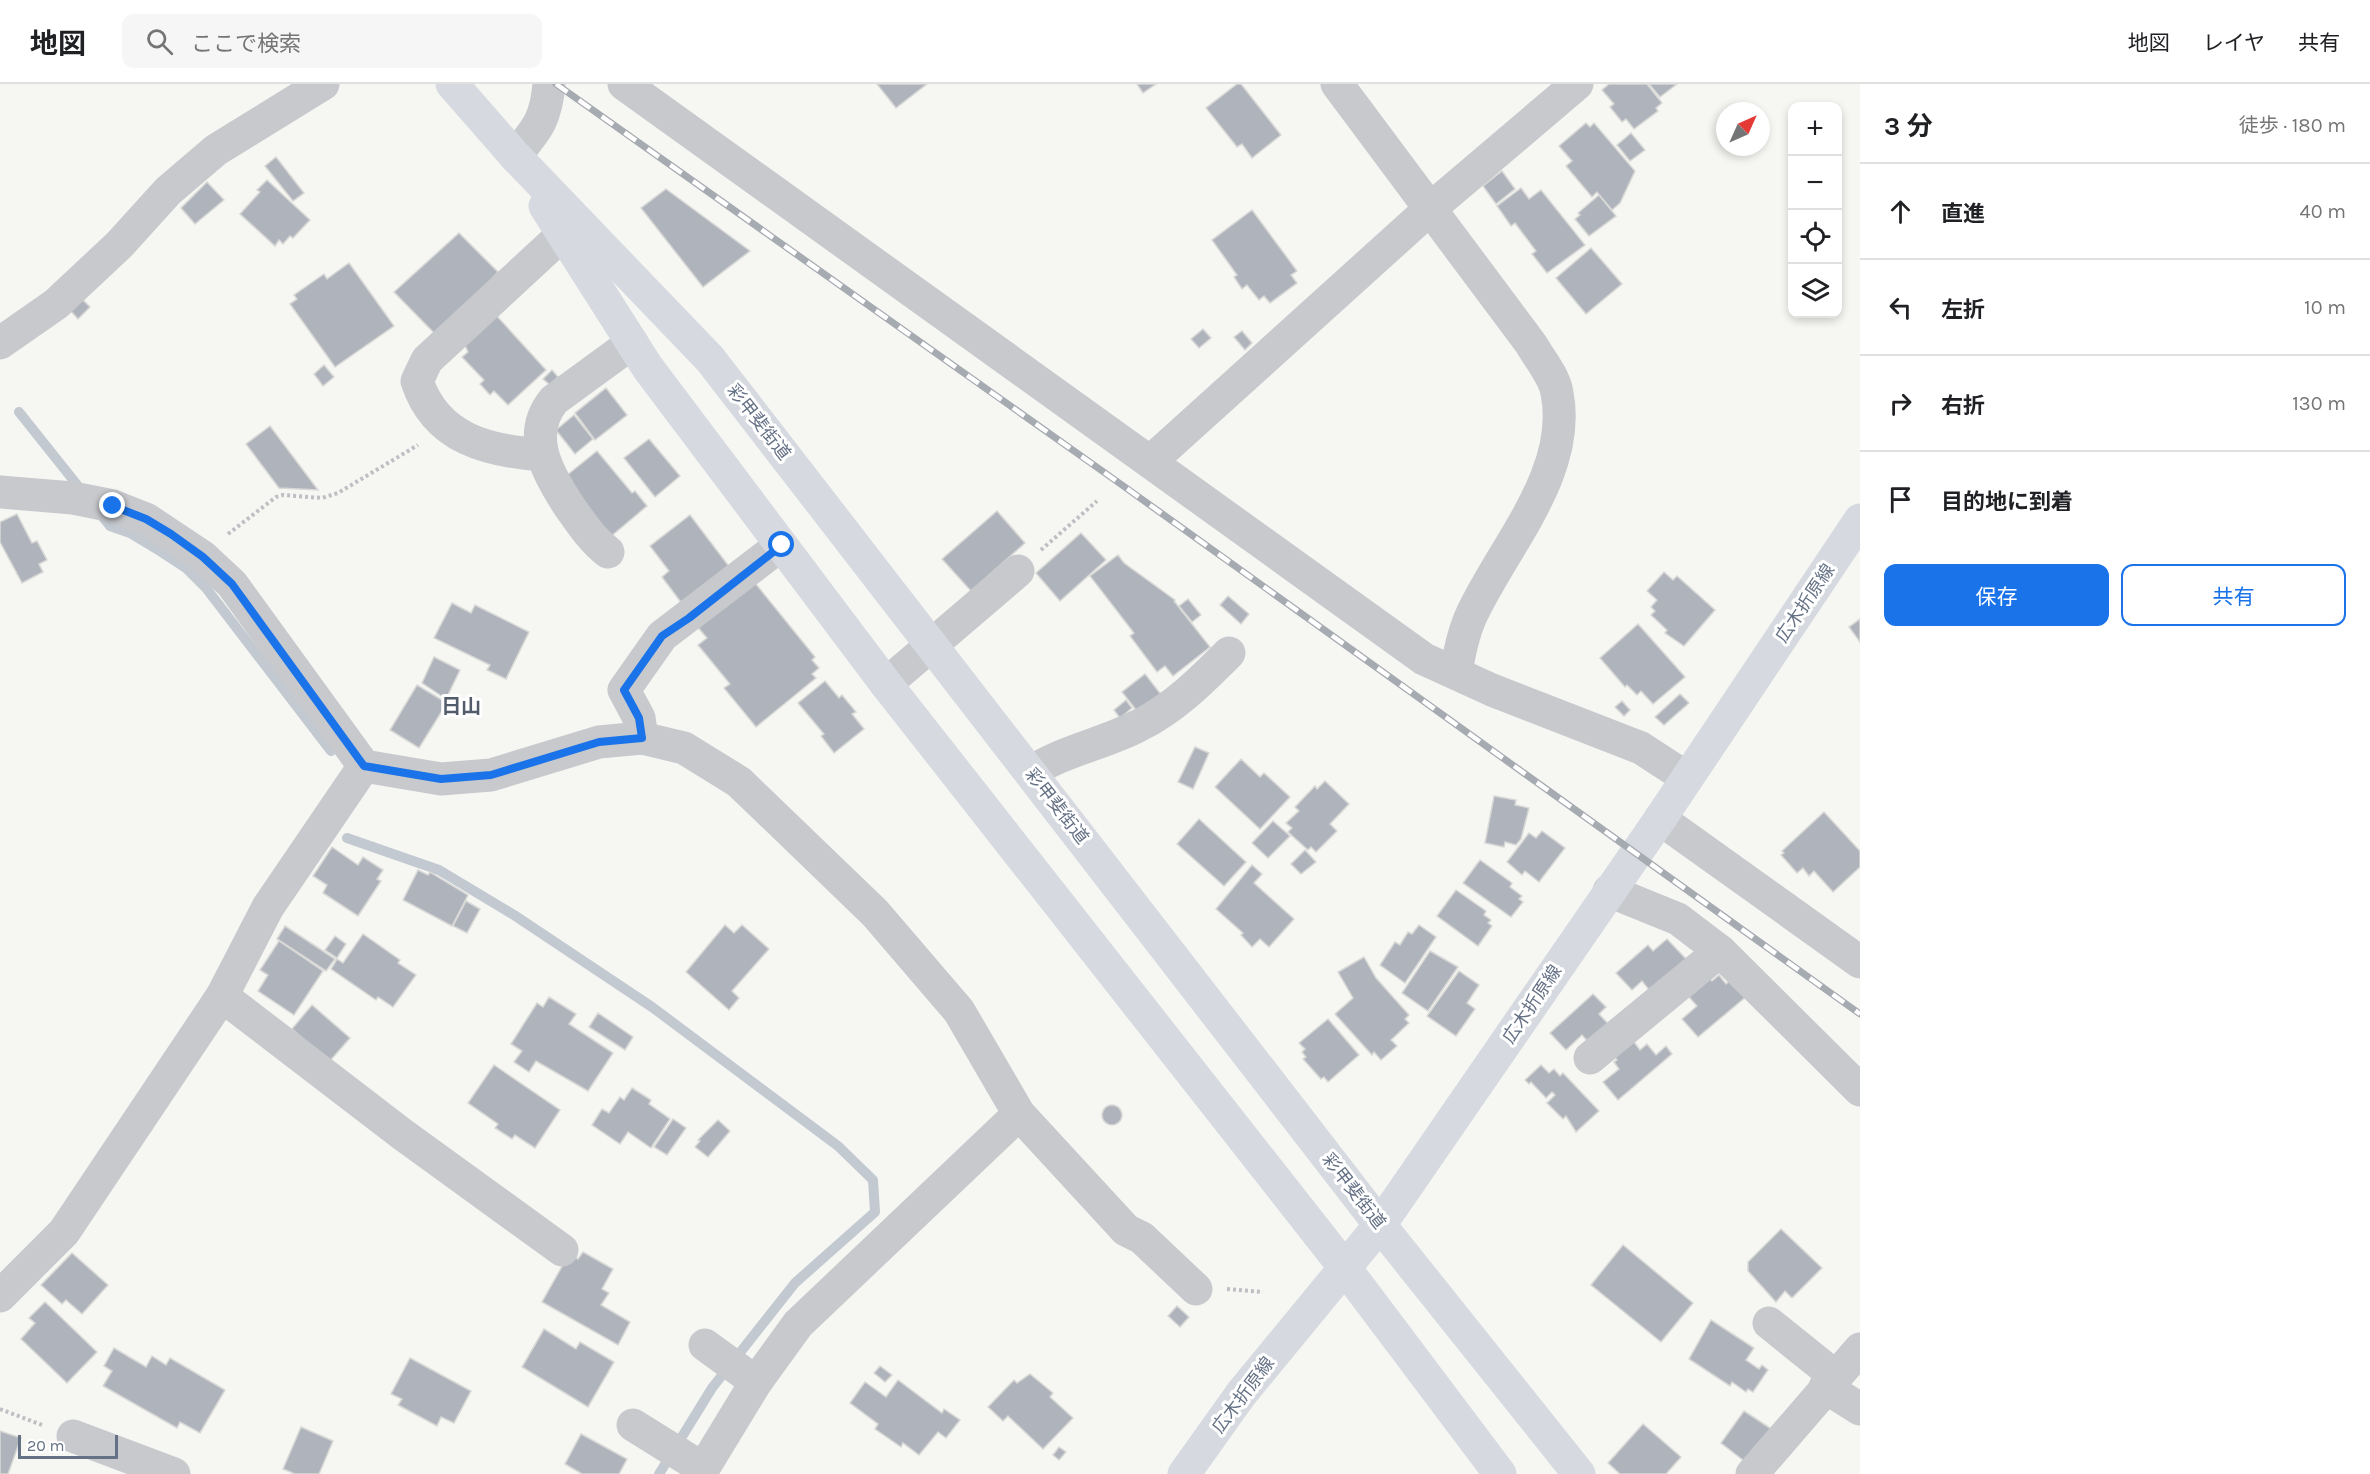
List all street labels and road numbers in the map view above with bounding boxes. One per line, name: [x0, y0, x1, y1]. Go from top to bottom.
street label: 彩甲斐街道: [723, 380, 795, 464]
street label: 広木折原線: [1771, 560, 1839, 646]
street label: 彩甲斐街道: [1021, 764, 1093, 848]
street label: 広木折原線: [1498, 961, 1566, 1047]
street label: 彩甲斐街道: [1318, 1149, 1390, 1233]
street label: 広木折原線: [1207, 1352, 1279, 1438]

